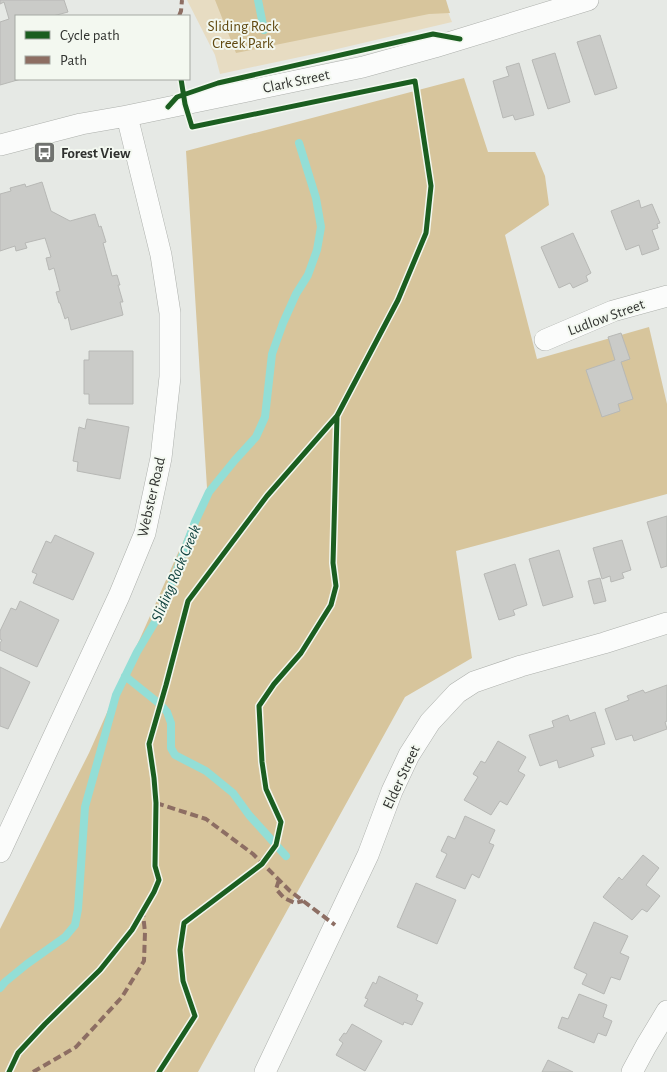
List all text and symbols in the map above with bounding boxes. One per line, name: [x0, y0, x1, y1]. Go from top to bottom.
legend: [15, 15, 190, 80]
park label: Sliding Rock Creek Park: [208, 19, 279, 51]
text: Cycle path: [60, 28, 120, 43]
text: Path: [60, 53, 87, 68]
street label: Clark Street: [261, 67, 331, 96]
bus stop icon: Forest View: [33, 141, 57, 165]
place label: Forest View: [61, 146, 131, 161]
street label: Ludlow Street: [566, 297, 647, 338]
street label: Webster Road: [135, 455, 168, 539]
water label: Sliding Rock Creek: [148, 522, 204, 624]
street label: Elder Street: [380, 743, 423, 811]

